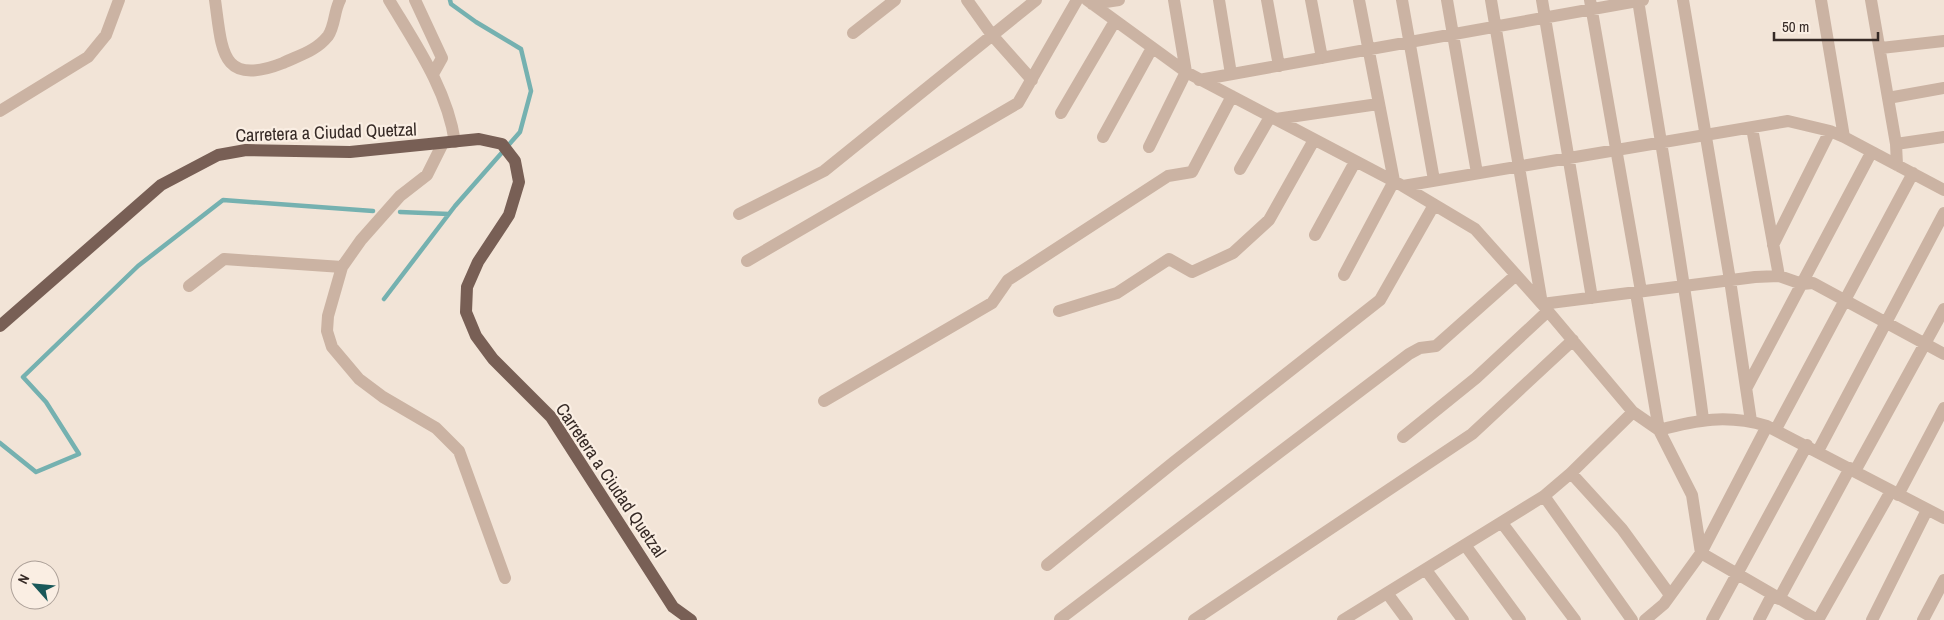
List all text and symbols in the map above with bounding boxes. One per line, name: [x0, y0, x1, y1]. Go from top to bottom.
scale bar: [1774, 10, 1878, 42]
text: 50 m: [1782, 16, 1809, 37]
street label: Carretera a Ciudad Quetzal: [235, 116, 417, 148]
street label: Carretera a Ciudad Quetzal: [550, 398, 672, 562]
north arrow: [10, 560, 60, 610]
text: N: [14, 571, 33, 587]

